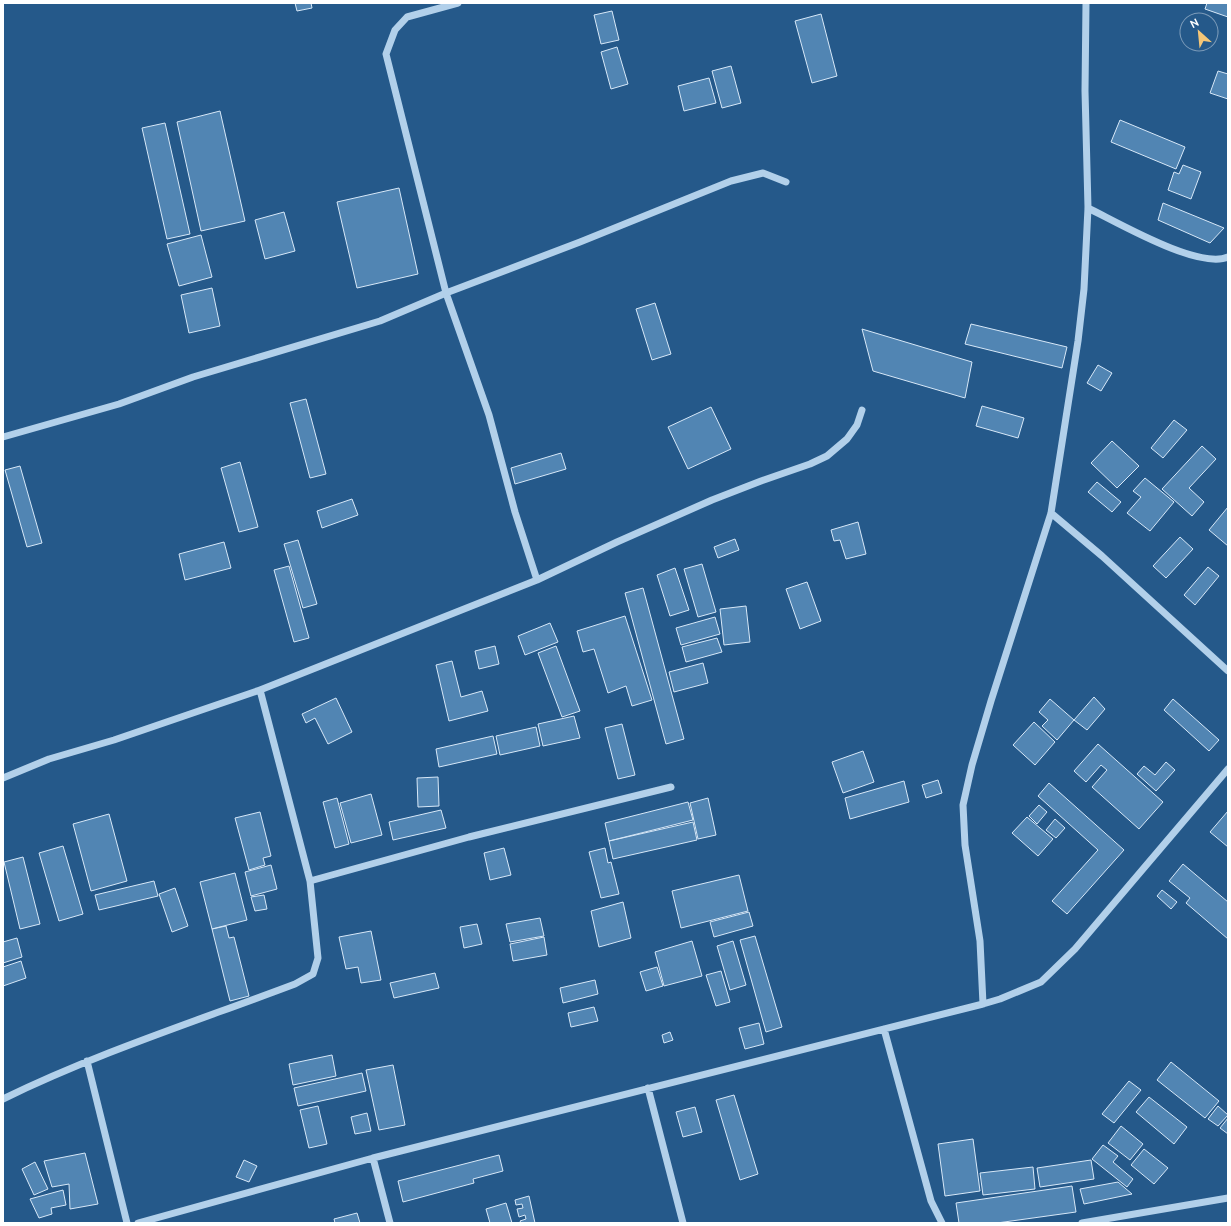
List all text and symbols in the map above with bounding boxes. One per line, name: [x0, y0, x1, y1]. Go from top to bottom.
north arrow: [1179, 12, 1219, 52]
text: N: [1188, 16, 1201, 30]

